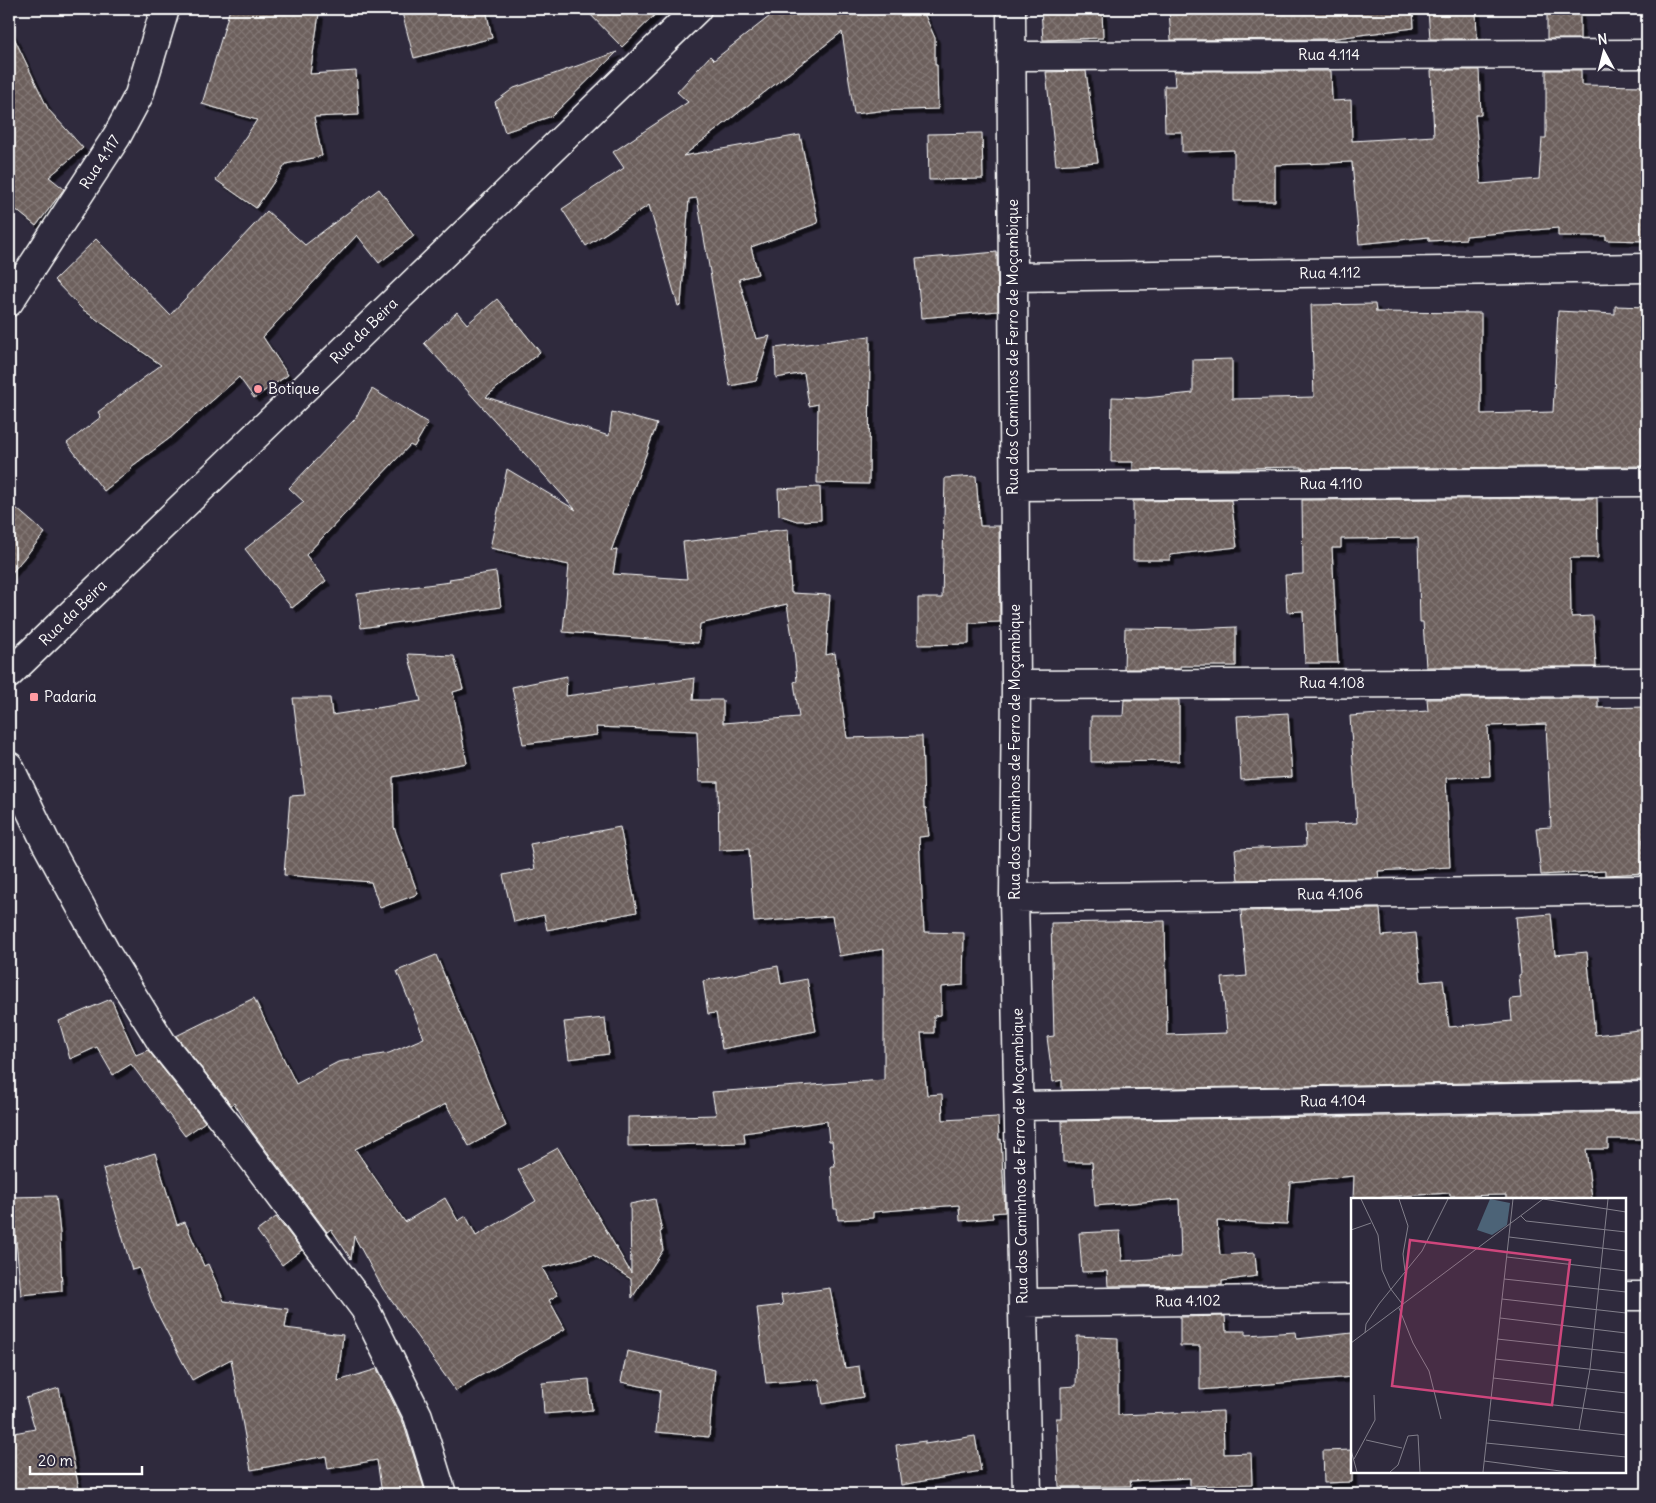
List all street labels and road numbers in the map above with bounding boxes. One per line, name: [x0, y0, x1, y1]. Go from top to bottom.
street label: Rua 4.114: [1298, 45, 1360, 64]
street label: Rua 4.117: [75, 131, 124, 192]
street label: Rua dos Caminhos de Ferro de Moçambique: [1003, 199, 1022, 495]
street label: Rua 4.112: [1299, 262, 1361, 283]
street label: Rua da Beira: [326, 293, 402, 368]
street label: Rua 4.110: [1299, 474, 1363, 493]
street label: Rua da Beira: [35, 575, 111, 650]
street label: Rua dos Caminhos de Ferro de Moçambique: [1005, 604, 1024, 900]
street label: Rua 4.108: [1299, 673, 1365, 692]
street label: Rua 4.106: [1297, 883, 1363, 904]
street label: Rua dos Caminhos de Ferro de Moçambique: [1007, 1008, 1032, 1304]
street label: Rua 4.104: [1300, 1090, 1366, 1111]
street label: Rua 4.102: [1155, 1290, 1221, 1311]

